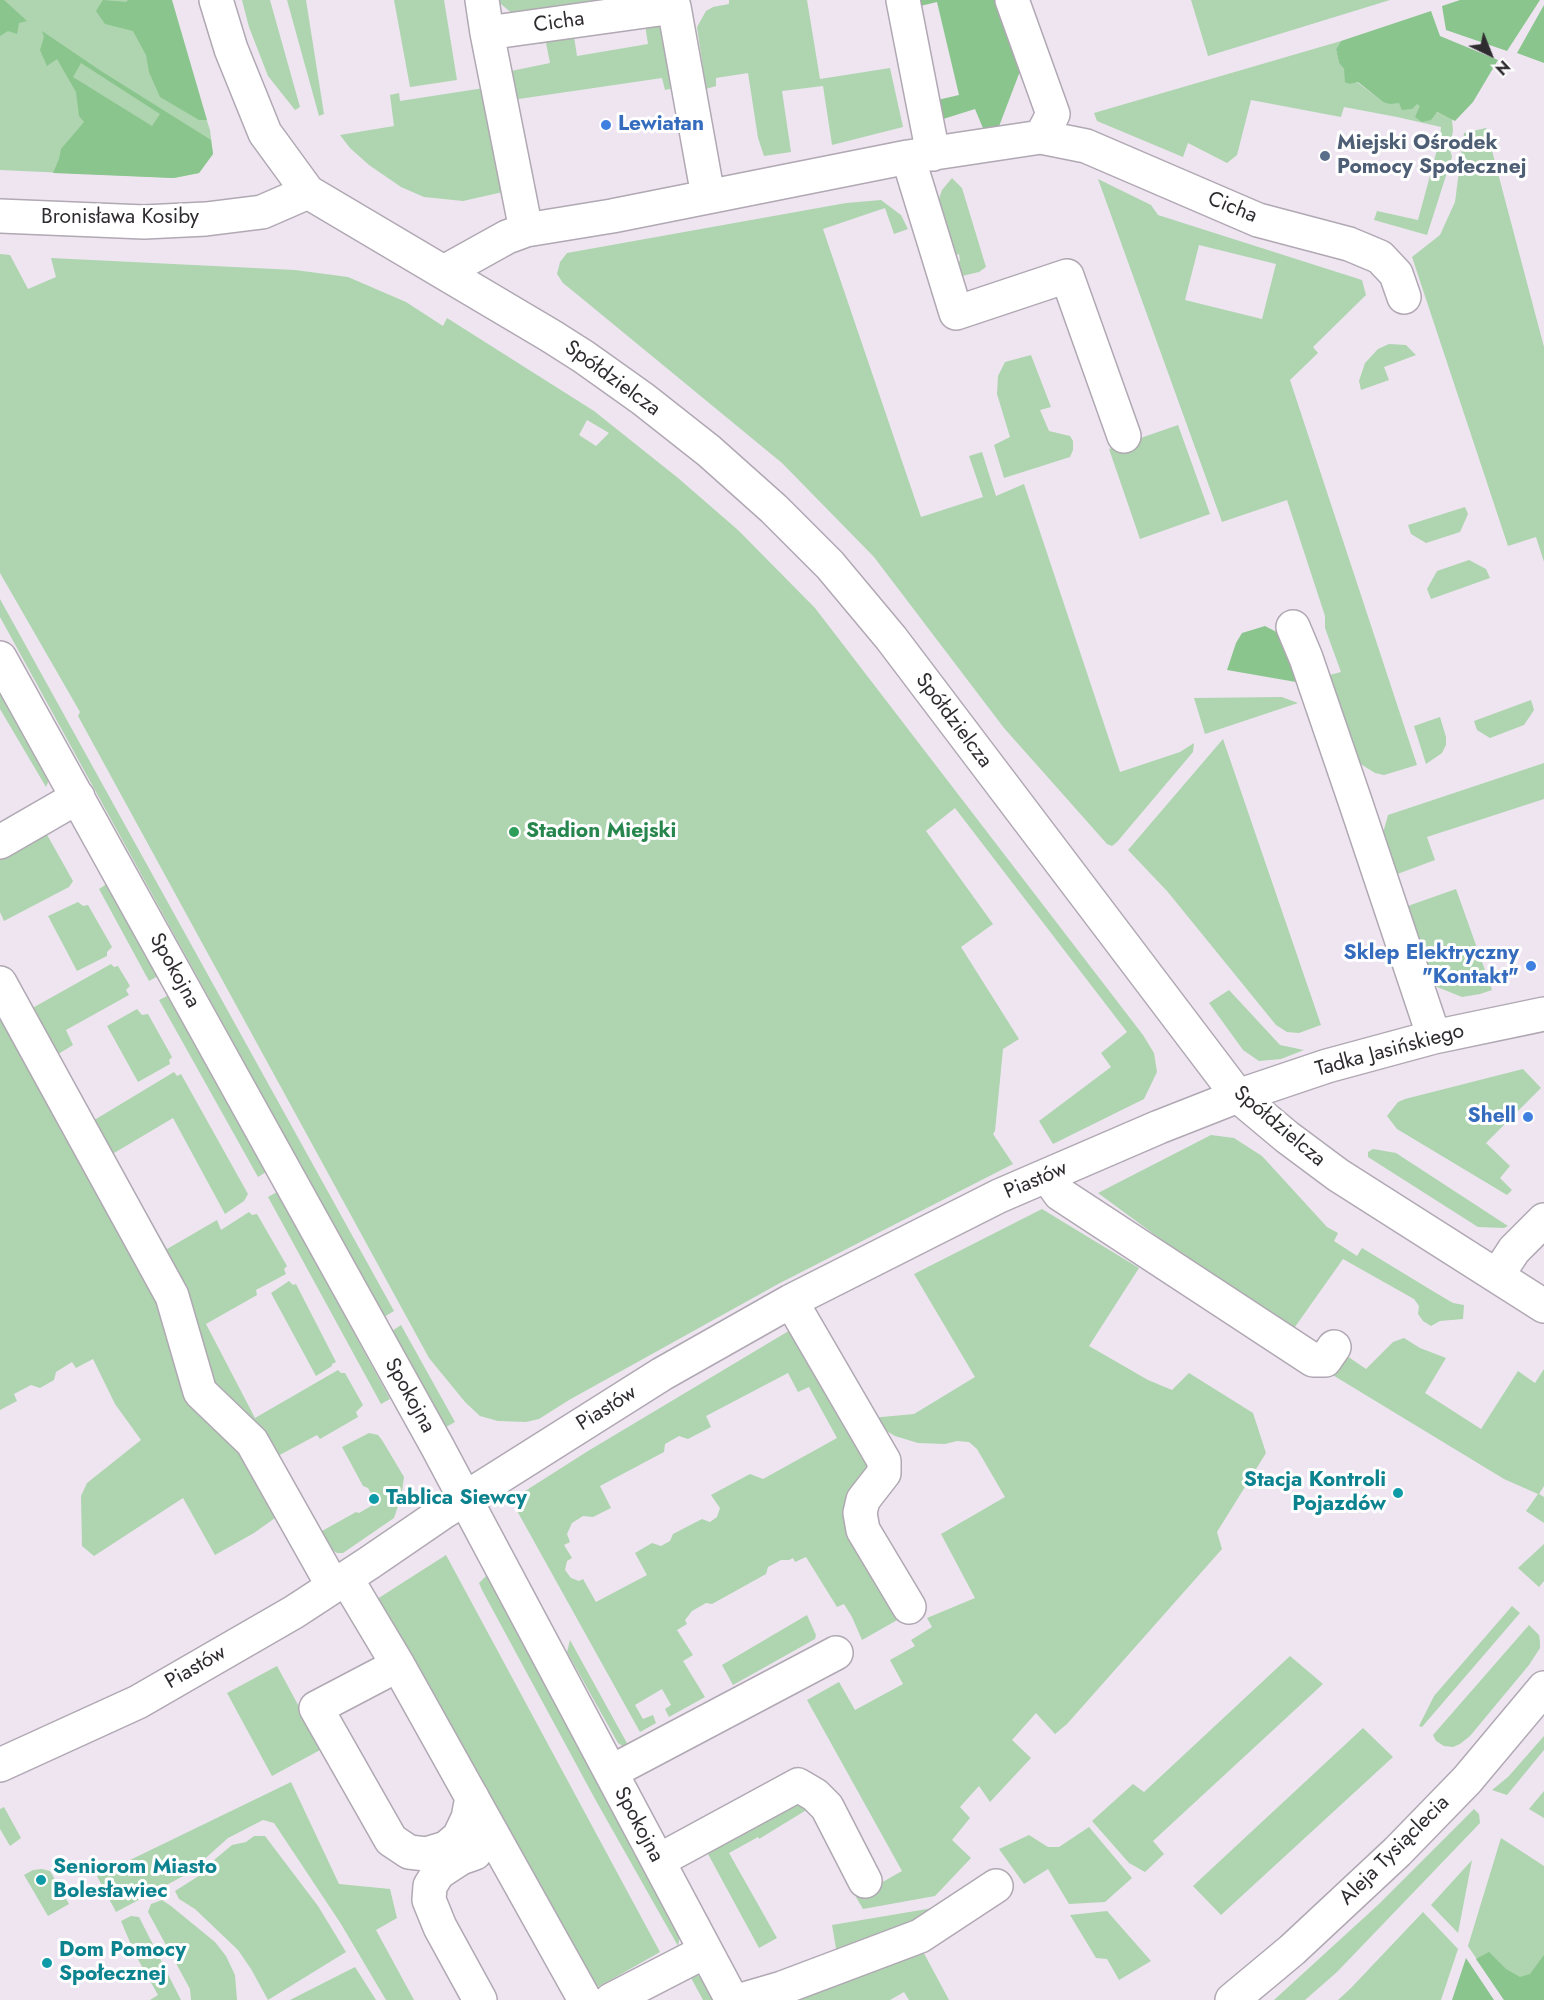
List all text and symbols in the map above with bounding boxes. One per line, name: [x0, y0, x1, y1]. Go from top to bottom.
street label: Cicha: [532, 7, 586, 39]
north arrow: [1460, 24, 1520, 84]
text: N: [1490, 55, 1515, 80]
place label: Lewiatan: [618, 112, 704, 138]
marker: Lewiatan: [599, 118, 613, 132]
place label: Miejski Ośrodek Pomocy Społecznej: [1337, 131, 1526, 181]
marker: Miejski Ośrodek Pomocy Społecznej: [1318, 149, 1332, 163]
street label: Cicha: [1204, 187, 1260, 229]
street label: Bronisława Kosiby: [41, 205, 199, 231]
street label: Spółdzielcza: [559, 336, 665, 422]
street label: Spółdzielcza: [909, 669, 997, 773]
place label: Stadion Miejski: [526, 819, 676, 845]
marker: Stadion Miejski: [507, 825, 521, 839]
street label: Spokojna: [143, 929, 205, 1013]
place label: Sklep Elektryczny "Kontakt": [1344, 941, 1519, 991]
marker: Sklep Elektryczny "Kontakt": [1524, 959, 1538, 973]
street label: Tadka Jasińskiego: [1313, 1019, 1467, 1083]
street label: Spółdzielcza: [1228, 1081, 1330, 1173]
place label: Shell: [1468, 1104, 1516, 1130]
marker: Shell: [1521, 1110, 1535, 1124]
street label: Piastów: [1001, 1157, 1071, 1205]
street label: Spokojna: [378, 1354, 440, 1438]
street label: Piastów: [572, 1381, 642, 1437]
place label: Stacja Kontroli Pojazdów: [1244, 1468, 1386, 1518]
place label: Tablica Siewcy: [386, 1486, 527, 1512]
marker: Stacja Kontroli Pojazdów: [1391, 1486, 1405, 1500]
marker: Tablica Siewcy: [367, 1492, 381, 1506]
street label: Piastów: [161, 1641, 231, 1695]
street label: Spokojna: [608, 1783, 668, 1867]
street label: Aleja Tysiąclecia: [1335, 1791, 1455, 1911]
place label: Seniorom Miasto Bolesławiec: [53, 1855, 217, 1905]
marker: Seniorom Miasto Bolesławiec: [34, 1873, 48, 1887]
place label: Dom Pomocy Społecznej: [59, 1938, 186, 1988]
marker: Dom Pomocy Społecznej: [40, 1956, 54, 1970]

